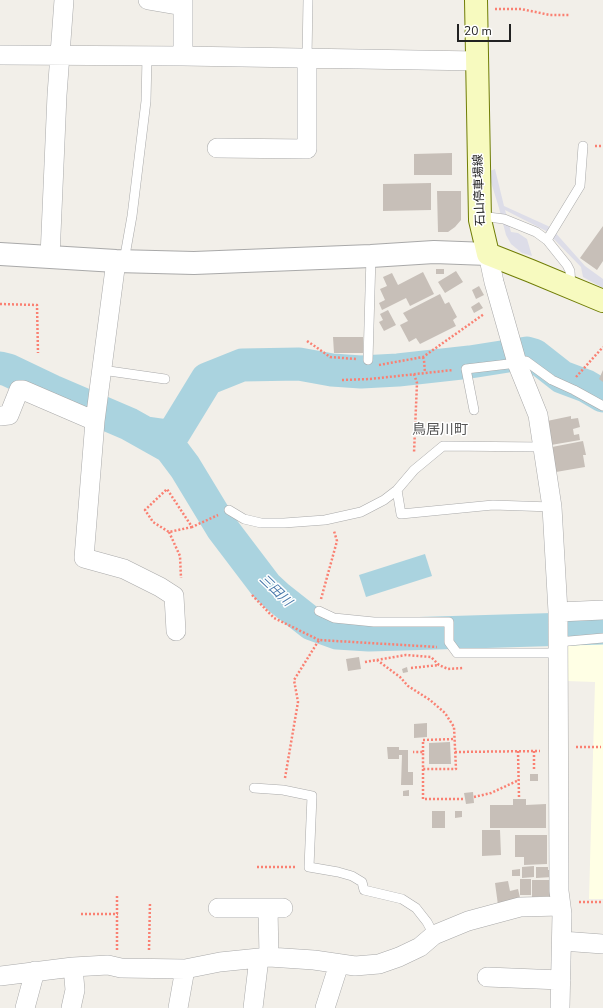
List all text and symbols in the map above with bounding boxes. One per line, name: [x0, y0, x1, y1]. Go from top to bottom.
scale bar: [459, 16, 513, 42]
text: 20 m: [464, 23, 492, 39]
street label: 石山停車場線: [472, 154, 488, 226]
district label: 鳥居川町: [412, 423, 468, 439]
water label: 三田川: [256, 572, 294, 610]

